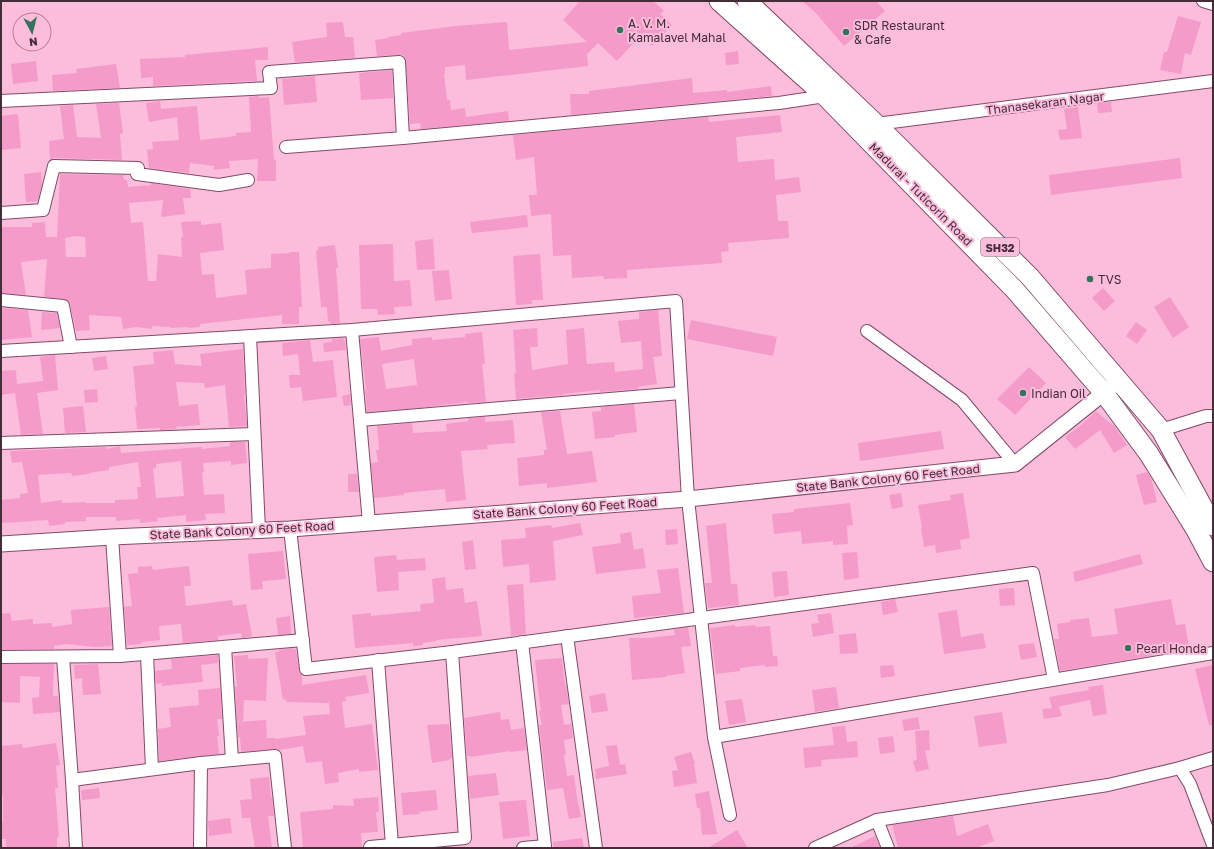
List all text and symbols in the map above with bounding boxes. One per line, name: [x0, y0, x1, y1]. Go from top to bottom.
north arrow: [12, 12, 52, 52]
place label: A. V. M. Kamalavel Mahal: [628, 16, 726, 45]
place label: SDR Restaurant & Cafe: [854, 18, 945, 47]
marker: A. V. M. Kamalavel Mahal: [615, 25, 625, 35]
marker: SDR Restaurant & Cafe: [841, 27, 851, 37]
text: N: [28, 35, 38, 49]
street label: Thanasekaran Nagar: [985, 88, 1105, 118]
street label: Madurai - Tuticorin Road: [866, 139, 976, 249]
road number: SH32: [981, 238, 1019, 256]
place label: TVS: [1098, 272, 1122, 287]
marker: TVS: [1085, 274, 1095, 284]
place label: Indian Oil: [1031, 386, 1086, 401]
marker: Indian Oil: [1018, 388, 1028, 398]
street label: State Bank Colony 60 Feet Road: [795, 461, 981, 495]
street label: State Bank Colony 60 Feet Road: [472, 494, 658, 522]
street label: State Bank Colony 60 Feet Road: [149, 518, 335, 542]
place label: Pearl Honda: [1136, 641, 1207, 656]
marker: Pearl Honda: [1123, 643, 1133, 653]

